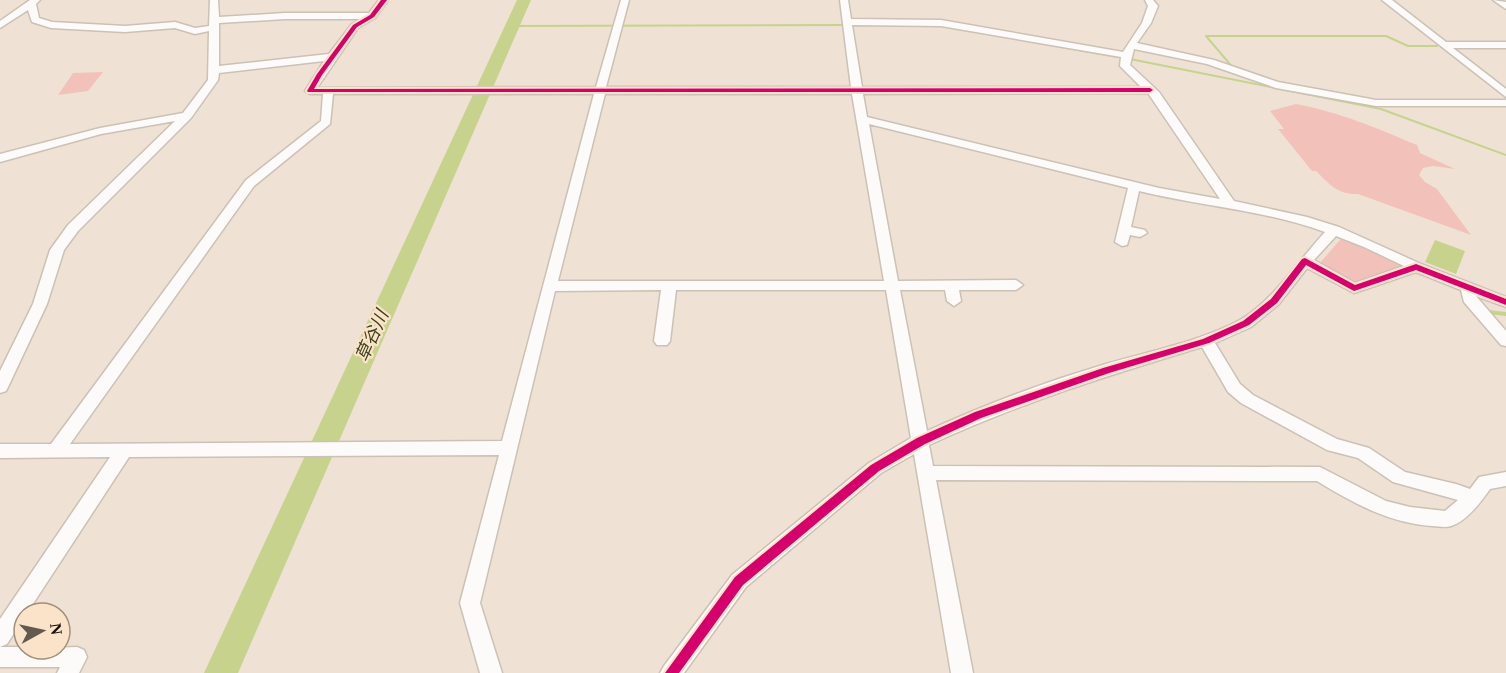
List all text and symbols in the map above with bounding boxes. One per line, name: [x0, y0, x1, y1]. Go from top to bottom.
water label: 草谷川: [352, 305, 393, 365]
north arrow: [12, 601, 72, 661]
text: N: [47, 622, 66, 636]

